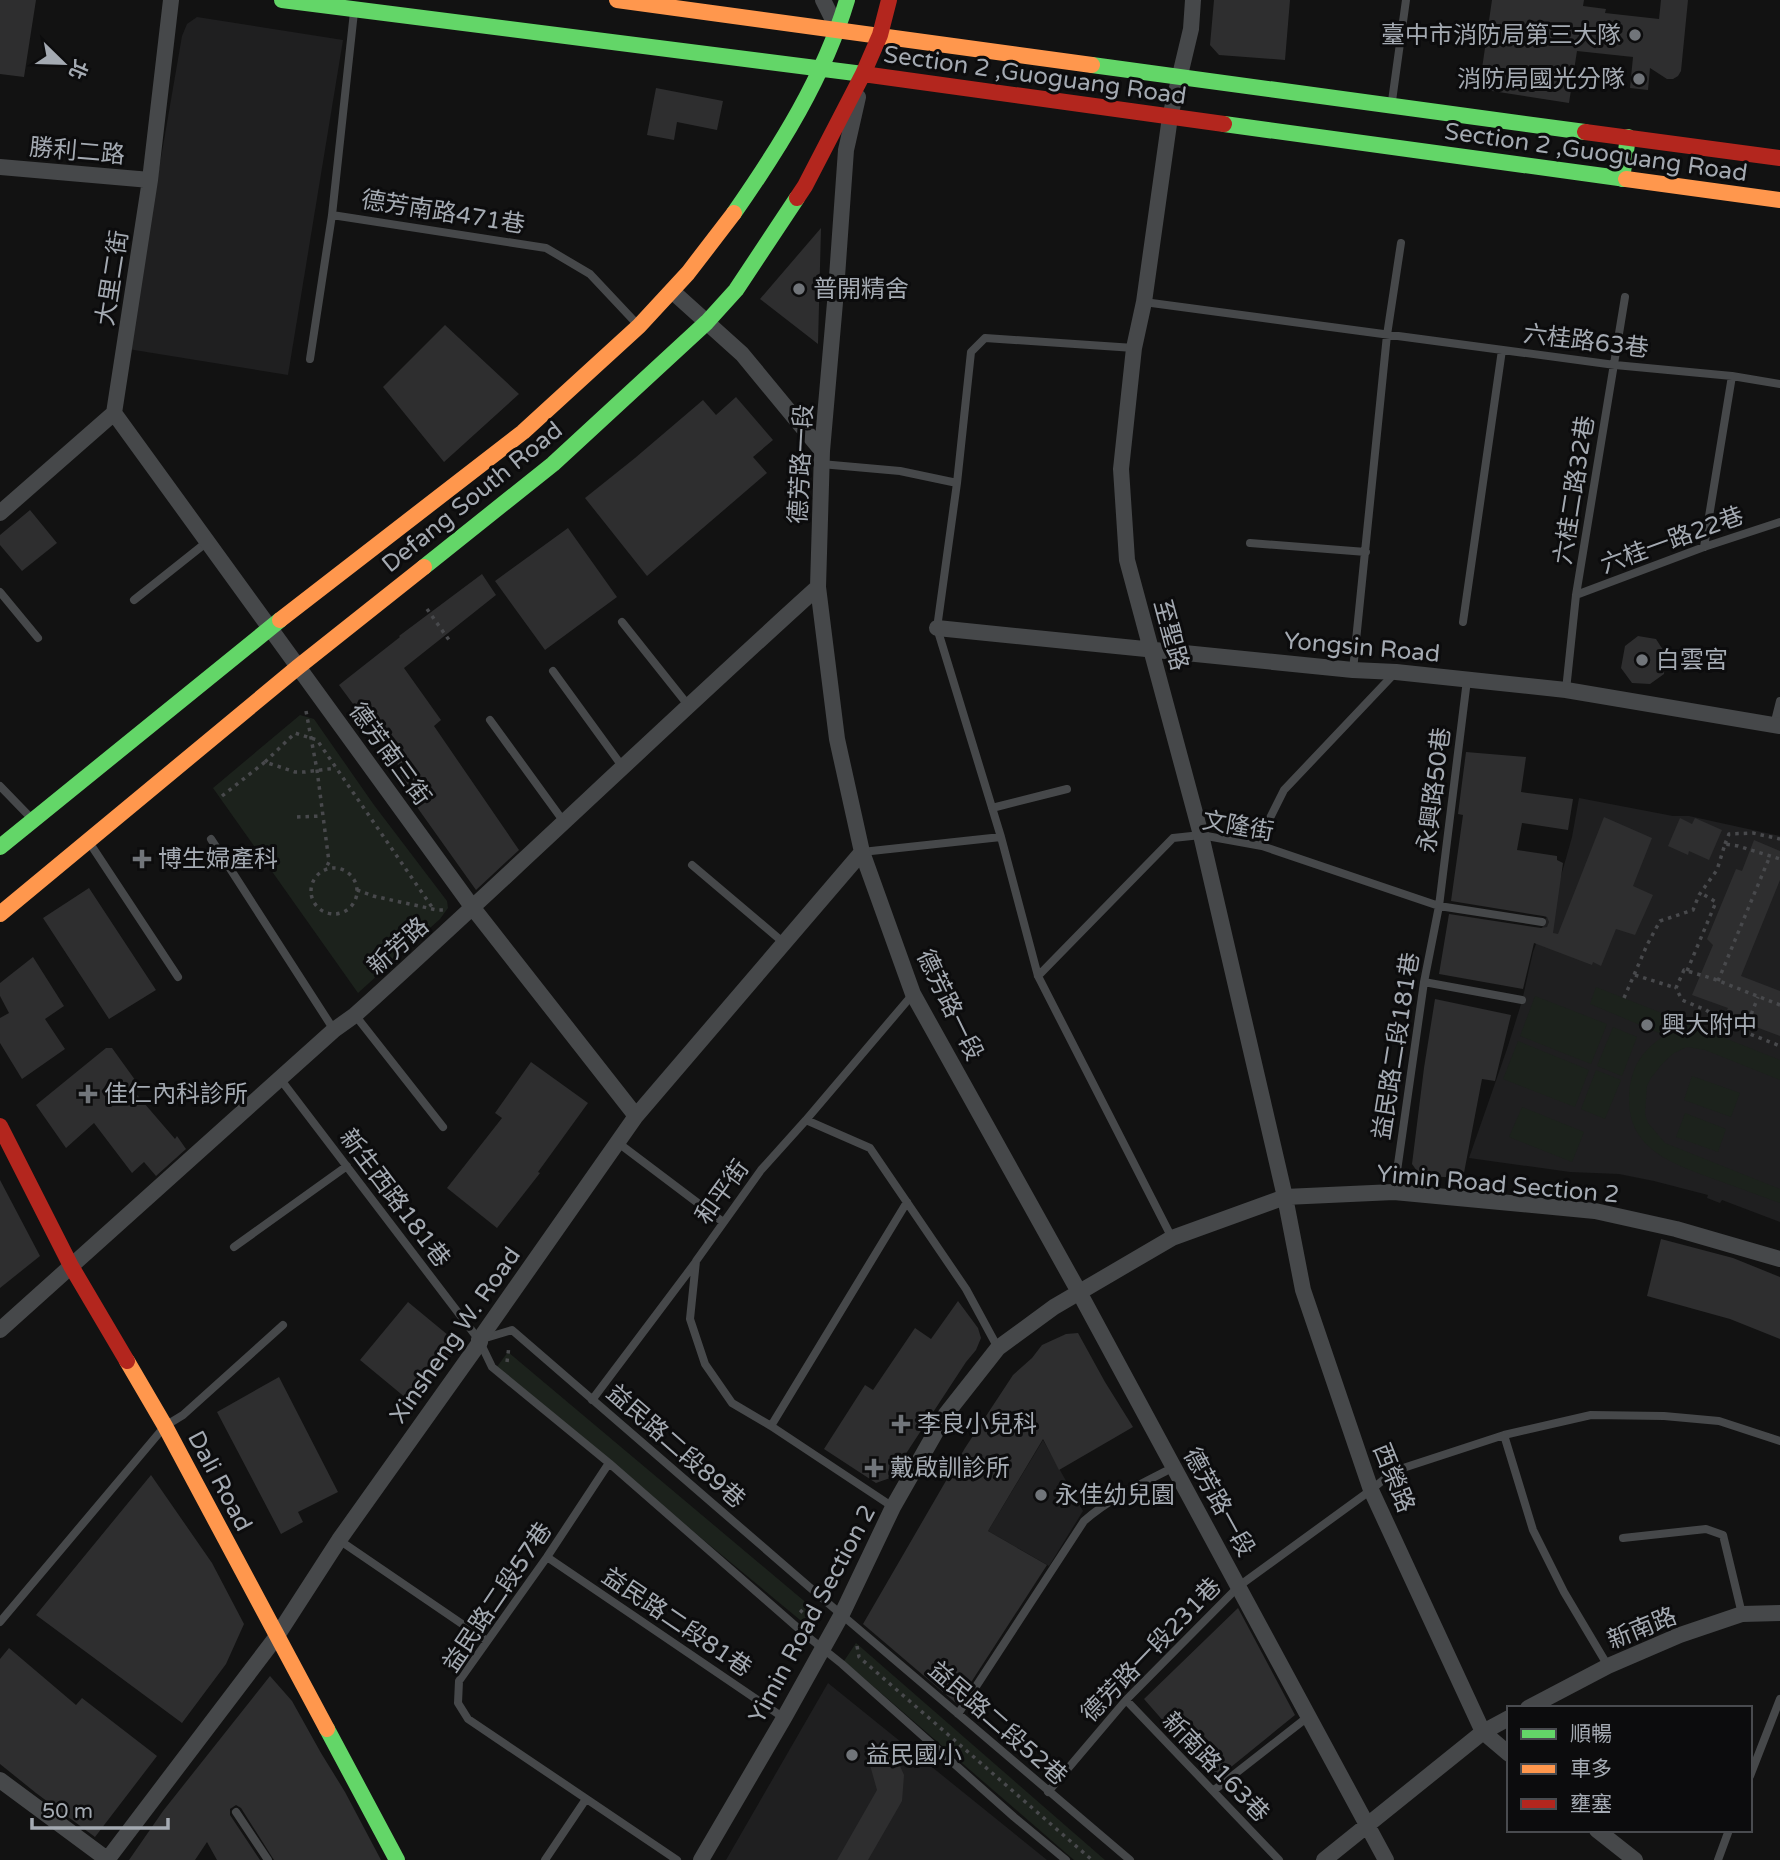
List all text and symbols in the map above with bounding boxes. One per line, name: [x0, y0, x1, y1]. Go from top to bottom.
place label: 臺中市消防局第三大隊: [1381, 21, 1621, 50]
marker: 臺中市消防局第三大隊: [1627, 27, 1643, 43]
north arrow: [28, 28, 98, 98]
street label: Section 2 ,Guoguang Road: [882, 40, 1188, 111]
text: 北: [64, 56, 92, 82]
place label: 消防局國光分隊: [1457, 65, 1625, 94]
marker: 消防局國光分隊: [1631, 71, 1647, 87]
street label: Section 2 ,Guoguang Road: [1443, 117, 1749, 188]
street label: 勝利二路: [28, 133, 126, 170]
street label: 德芳南路471巷: [359, 185, 527, 240]
street label: 大里二街: [91, 228, 134, 328]
place label: 普開精舍: [813, 275, 909, 304]
marker: 普開精舍: [791, 281, 807, 297]
street label: 六桂路63巷: [1522, 319, 1650, 364]
street label: 德芳路一段: [784, 403, 819, 525]
street label: 六桂二路32巷: [1548, 414, 1601, 567]
street label: Defang South Road: [376, 416, 568, 579]
street label: 六桂一路22巷: [1597, 501, 1748, 580]
street label: 至聖路: [1147, 597, 1194, 674]
street label: Yongsin Road: [1283, 626, 1441, 669]
place label: 白雲宮: [1656, 646, 1728, 675]
marker: 白雲宮: [1634, 652, 1650, 668]
street label: 德芳南三街: [343, 697, 437, 811]
street label: 永興路50巷: [1412, 726, 1457, 854]
street label: 文隆街: [1200, 806, 1276, 847]
place label: 博生婦產科: [158, 845, 278, 874]
marker: 博生婦產科: [132, 849, 152, 869]
street label: 新芳路: [362, 912, 435, 981]
street label: 德芳路一段: [910, 945, 989, 1066]
street label: 益民路二段181巷: [1367, 950, 1426, 1142]
place label: 興大附中: [1661, 1011, 1757, 1040]
marker: 興大附中: [1639, 1017, 1655, 1033]
place label: 佳仁內科診所: [104, 1080, 248, 1109]
marker: 佳仁內科診所: [78, 1084, 98, 1104]
street label: 新生西路181巷: [333, 1124, 456, 1273]
street label: 和平街: [690, 1155, 755, 1230]
street label: Yimin Road Section 2: [1375, 1159, 1620, 1210]
street label: Xinsheng W. Road: [384, 1242, 527, 1429]
street label: 益民路二段89巷: [600, 1378, 751, 1514]
place label: 李良小兒科: [917, 1410, 1037, 1439]
marker: 李良小兒科: [891, 1414, 911, 1434]
street label: Dali Road: [181, 1426, 258, 1537]
street label: 西榮路: [1367, 1439, 1420, 1517]
street label: 德芳路一段: [1177, 1443, 1260, 1562]
place label: 戴啟訓診所: [890, 1454, 1010, 1483]
marker: 戴啟訓診所: [864, 1458, 884, 1478]
place label: 永佳幼兒園: [1055, 1481, 1175, 1510]
marker: 永佳幼兒園: [1033, 1487, 1049, 1503]
street label: Yimin Road Section 2: [743, 1500, 882, 1728]
street label: 益民路二段57巷: [437, 1517, 558, 1678]
street label: 益民路二段81巷: [596, 1562, 757, 1683]
street label: 德芳路一段231巷: [1075, 1572, 1228, 1728]
street label: 新南路: [1603, 1602, 1681, 1655]
street label: 益民路二段52巷: [922, 1655, 1073, 1791]
street label: 新南路163巷: [1156, 1706, 1275, 1828]
legend: [1507, 1706, 1752, 1832]
text: 順暢: [1570, 1722, 1612, 1747]
place label: 益民國小: [866, 1741, 962, 1770]
marker: 益民國小: [844, 1747, 860, 1763]
text: 車多: [1570, 1757, 1612, 1782]
scale bar: [32, 1786, 168, 1830]
text: 壅塞: [1570, 1792, 1612, 1817]
text: 50 m: [42, 1799, 93, 1824]

